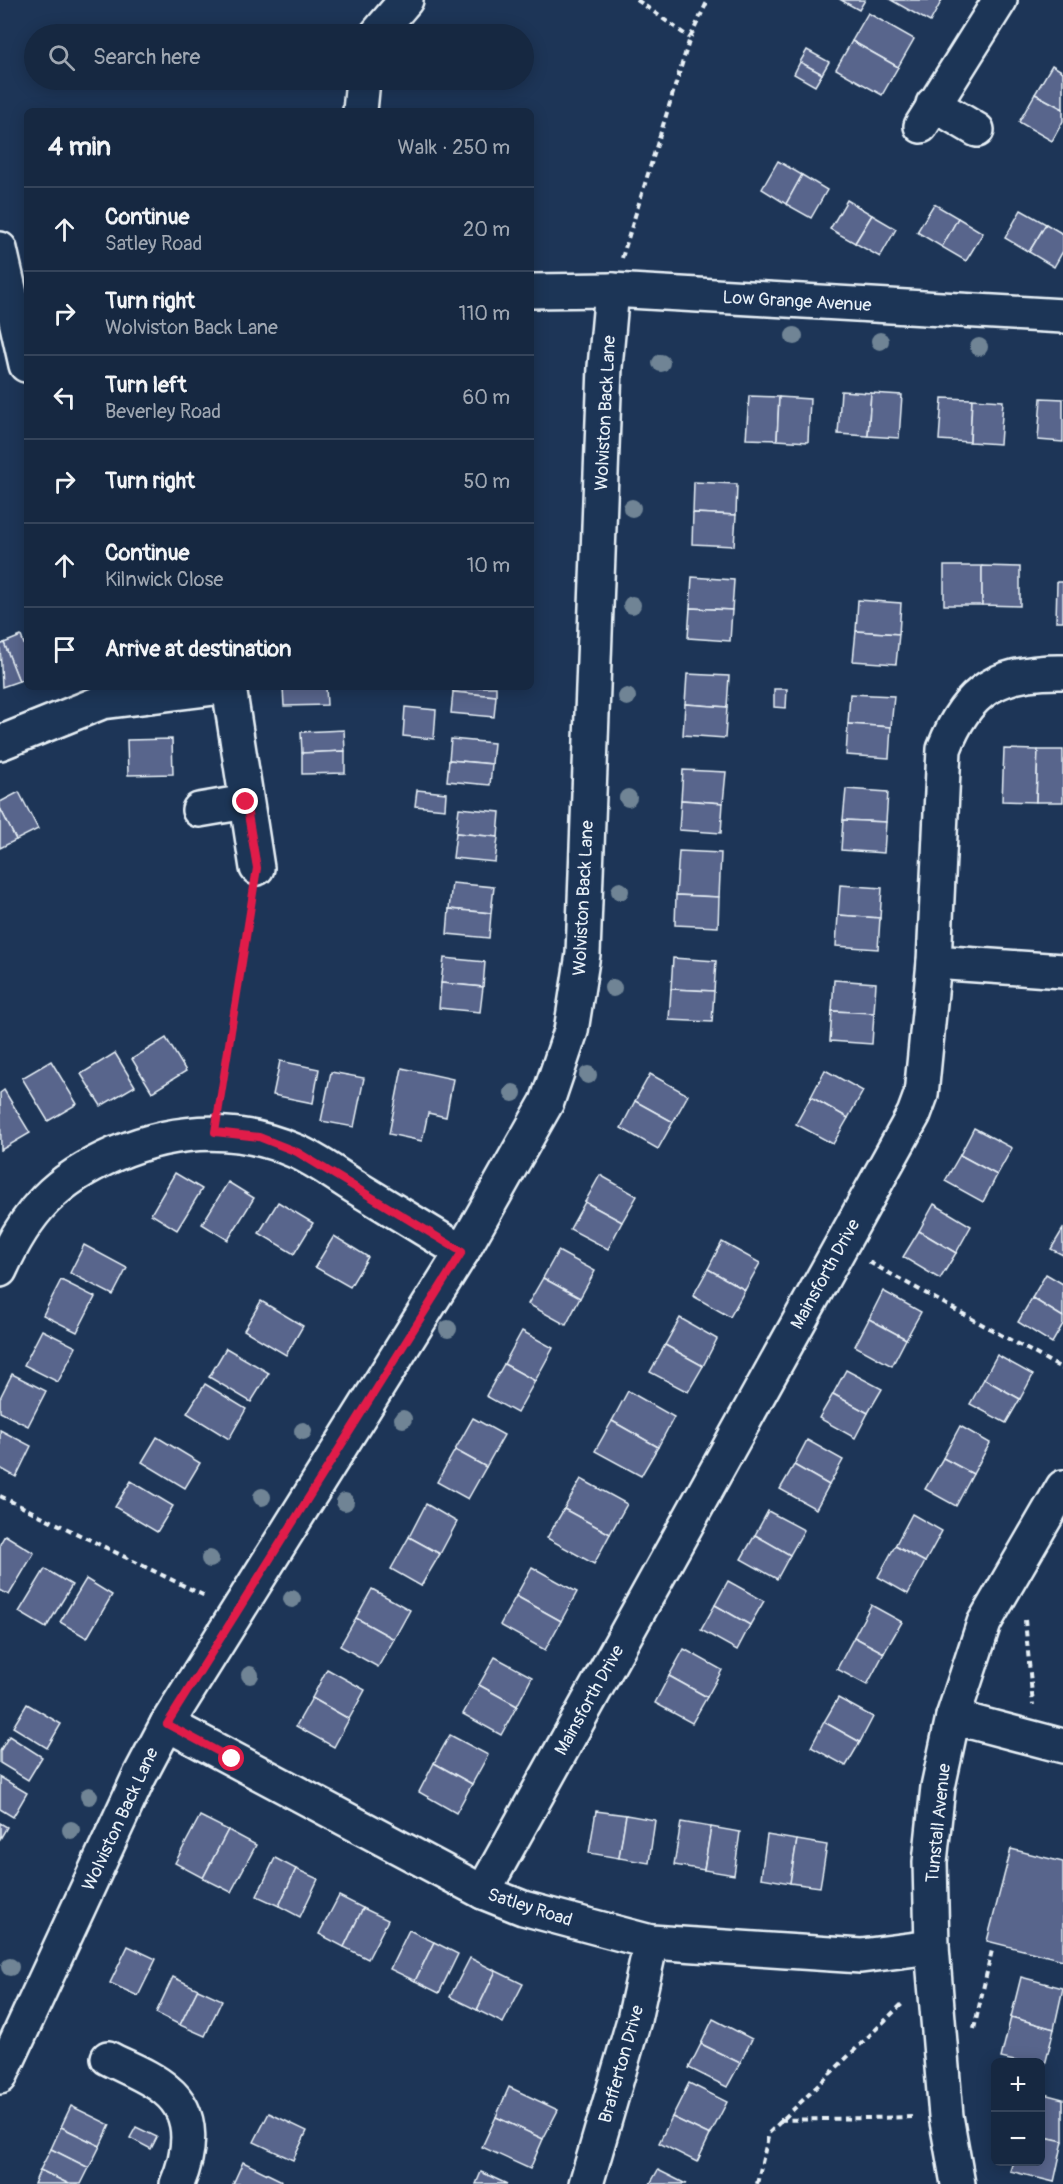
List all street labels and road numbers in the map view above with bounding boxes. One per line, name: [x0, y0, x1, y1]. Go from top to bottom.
street label: Low Grange Avenue: [722, 286, 872, 317]
street label: Wolviston Back Lane: [590, 335, 621, 491]
street label: Wolviston Back Lane: [568, 820, 599, 976]
street label: Mainsforth Drive: [786, 1215, 865, 1333]
street label: Mainsforth Drive: [550, 1641, 629, 1759]
street label: Wolviston Back Lane: [77, 1744, 164, 1895]
street label: Tunstall Avenue: [921, 1762, 956, 1884]
street label: Satley Road: [485, 1883, 575, 1932]
street label: Brafferton Drive: [594, 2003, 649, 2126]

